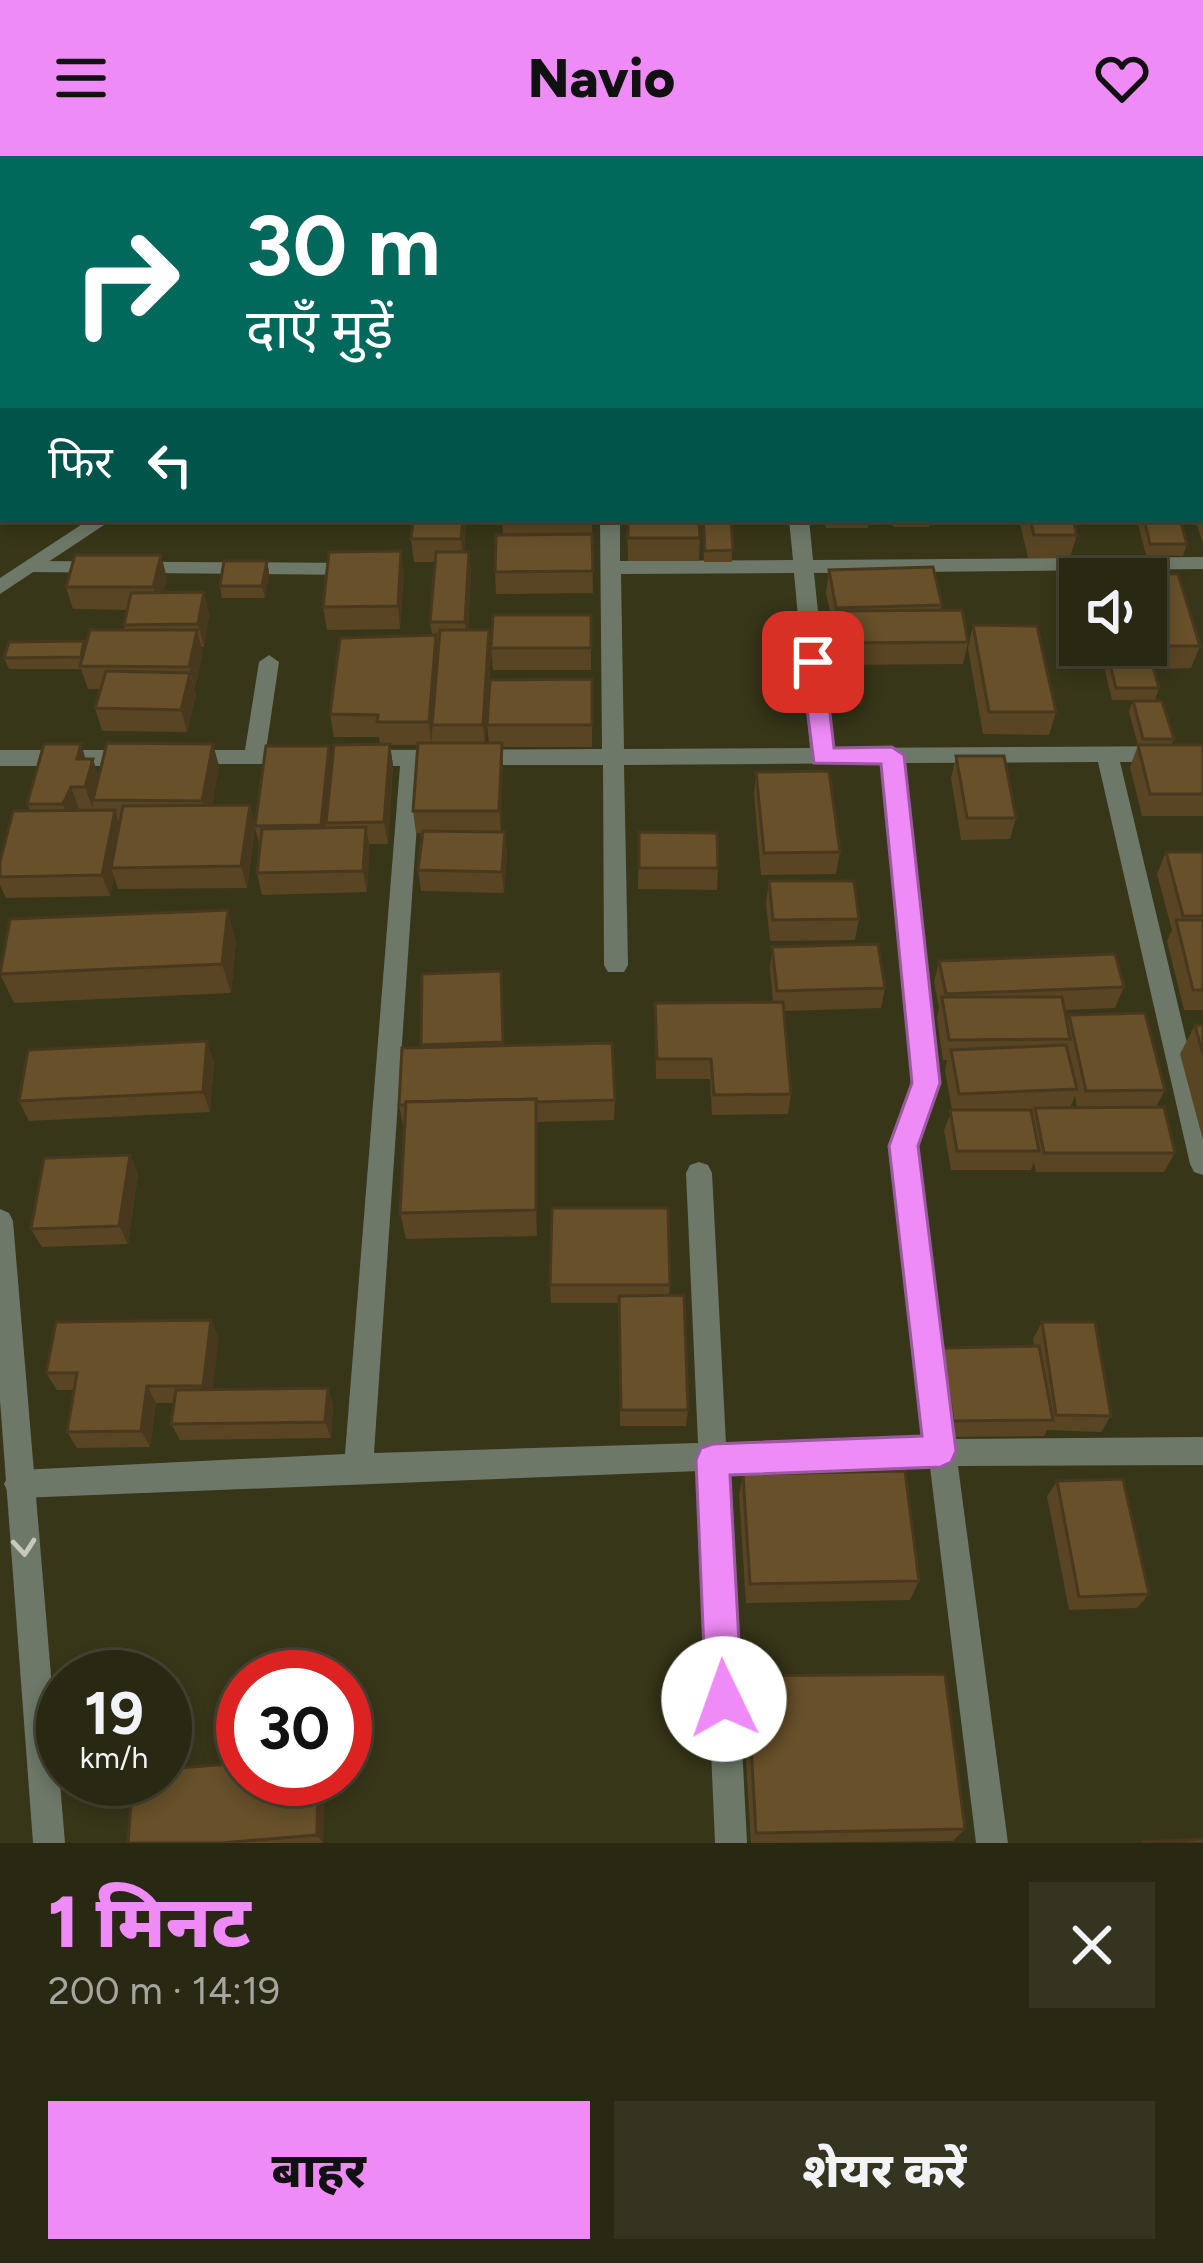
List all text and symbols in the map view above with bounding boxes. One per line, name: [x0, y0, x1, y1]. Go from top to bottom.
icon: menu: [48, 45, 114, 111]
icon: heart: [1089, 45, 1155, 111]
text: Navio: [528, 46, 675, 111]
text: 30 m: [246, 195, 440, 296]
icon: right: [48, 204, 204, 360]
text: दाएँ मुड़ें: [246, 297, 393, 362]
icon: left: [137, 432, 203, 498]
text: फिर: [48, 435, 113, 489]
map controls: [1059, 558, 1167, 666]
button: sound: [1059, 558, 1167, 666]
pin: [762, 611, 864, 713]
icon: arrive: [780, 629, 846, 695]
one-way arrow: [11, 1538, 36, 1557]
position arrow: [661, 1636, 787, 1762]
speed limit sign: 30: [216, 1650, 372, 1806]
text: 19: [84, 1677, 144, 1749]
text: km/h: [80, 1739, 148, 1776]
text: 1 मिनट: [48, 1879, 251, 1965]
button: close: [1029, 1882, 1155, 2008]
text: 200 m · 14:19: [48, 1967, 280, 2014]
button: बाहर: [48, 2101, 590, 2239]
button: शेयर करें: [614, 2101, 1155, 2239]

